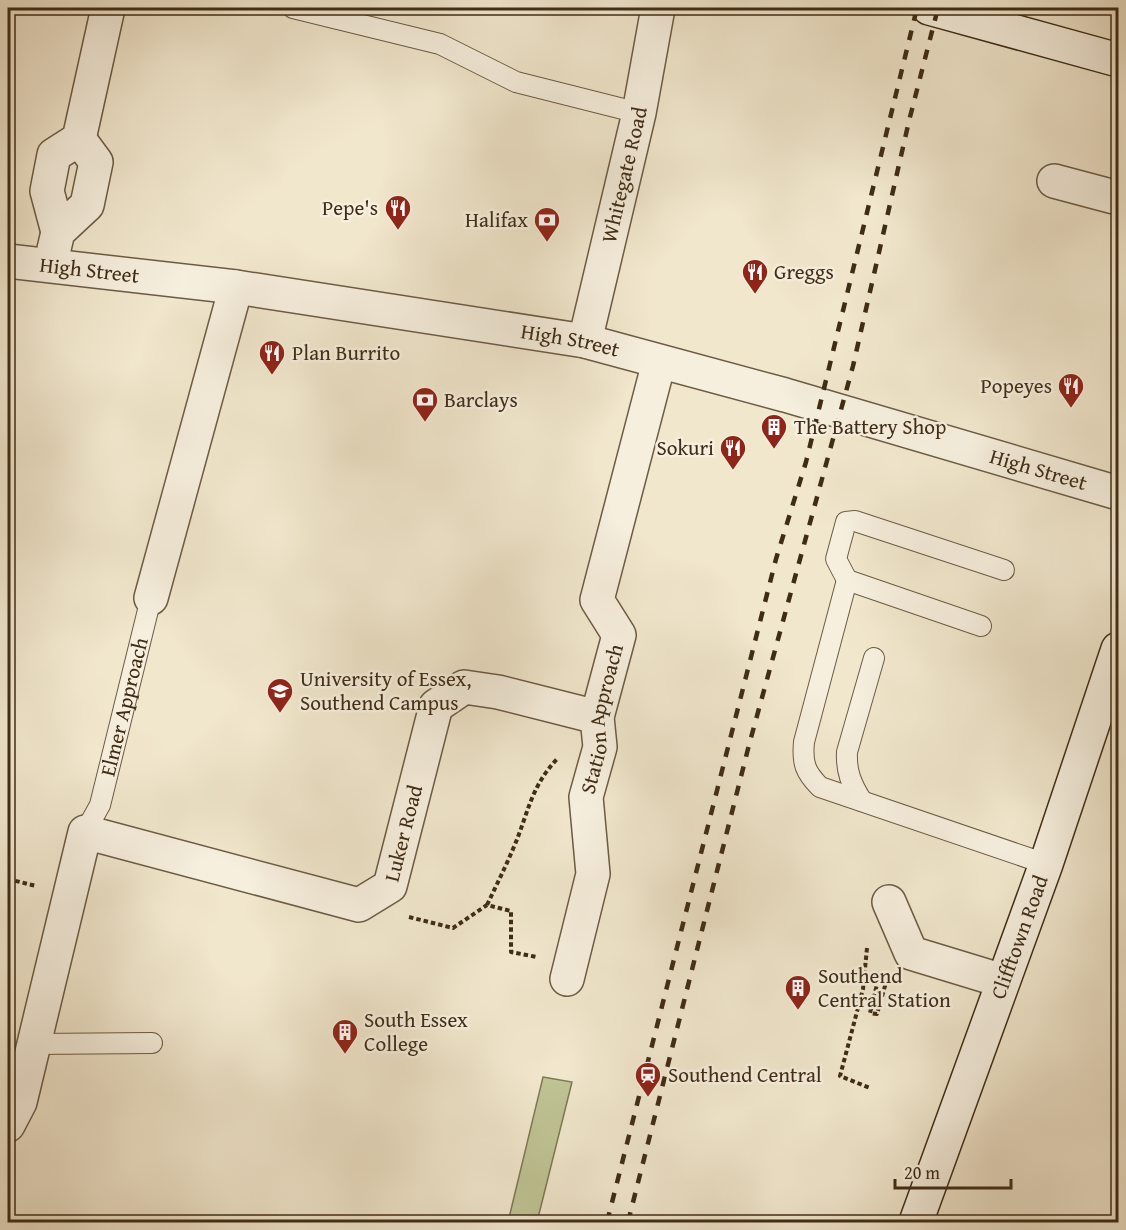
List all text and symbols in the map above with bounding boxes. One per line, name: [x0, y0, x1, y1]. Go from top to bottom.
street label: Whitegate Road: [593, 103, 655, 246]
place label: Pepe's: [322, 192, 378, 223]
restaurant icon: Pepe's: [383, 193, 413, 231]
place label: Halifax: [465, 204, 528, 235]
bank icon: Halifax: [532, 205, 562, 243]
street label: High Street: [38, 249, 141, 291]
place label: Greggs: [774, 256, 834, 287]
restaurant icon: Greggs: [740, 257, 770, 295]
street label: High Street: [519, 315, 624, 365]
place label: Plan Burrito: [292, 337, 400, 368]
restaurant icon: Plan Burrito: [257, 338, 287, 376]
place label: Popeyes: [981, 370, 1052, 401]
restaurant icon: Popeyes: [1056, 371, 1086, 409]
place label: Barclays: [444, 384, 518, 415]
bank icon: Barclays: [410, 385, 440, 423]
place label: The Battery Shop: [794, 411, 946, 442]
building icon: The Battery Shop: [759, 412, 789, 450]
place label: Sokuri: [656, 432, 714, 463]
restaurant icon: Sokuri: [718, 433, 748, 471]
street label: High Street: [986, 440, 1091, 498]
street label: Elmer Approach: [92, 634, 156, 779]
street label: Station Approach: [572, 640, 631, 797]
place label: University of Essex, Southend Campus: [300, 663, 471, 718]
school or university icon: University of Essex, Southend Campus: [265, 676, 295, 714]
street label: Luker Road: [376, 781, 430, 885]
street label: Clifftown Road: [982, 870, 1056, 1003]
place label: Southend Central Station: [818, 960, 951, 1015]
building icon: Southend Central Station: [783, 973, 813, 1011]
place label: South Essex College: [364, 1004, 468, 1059]
building icon: South Essex College: [330, 1017, 360, 1055]
place label: Southend Central: [668, 1059, 822, 1090]
station icon: Southend Central: [633, 1060, 663, 1098]
scale bar: [895, 1152, 1010, 1190]
text: 20 m: [904, 1159, 940, 1186]

